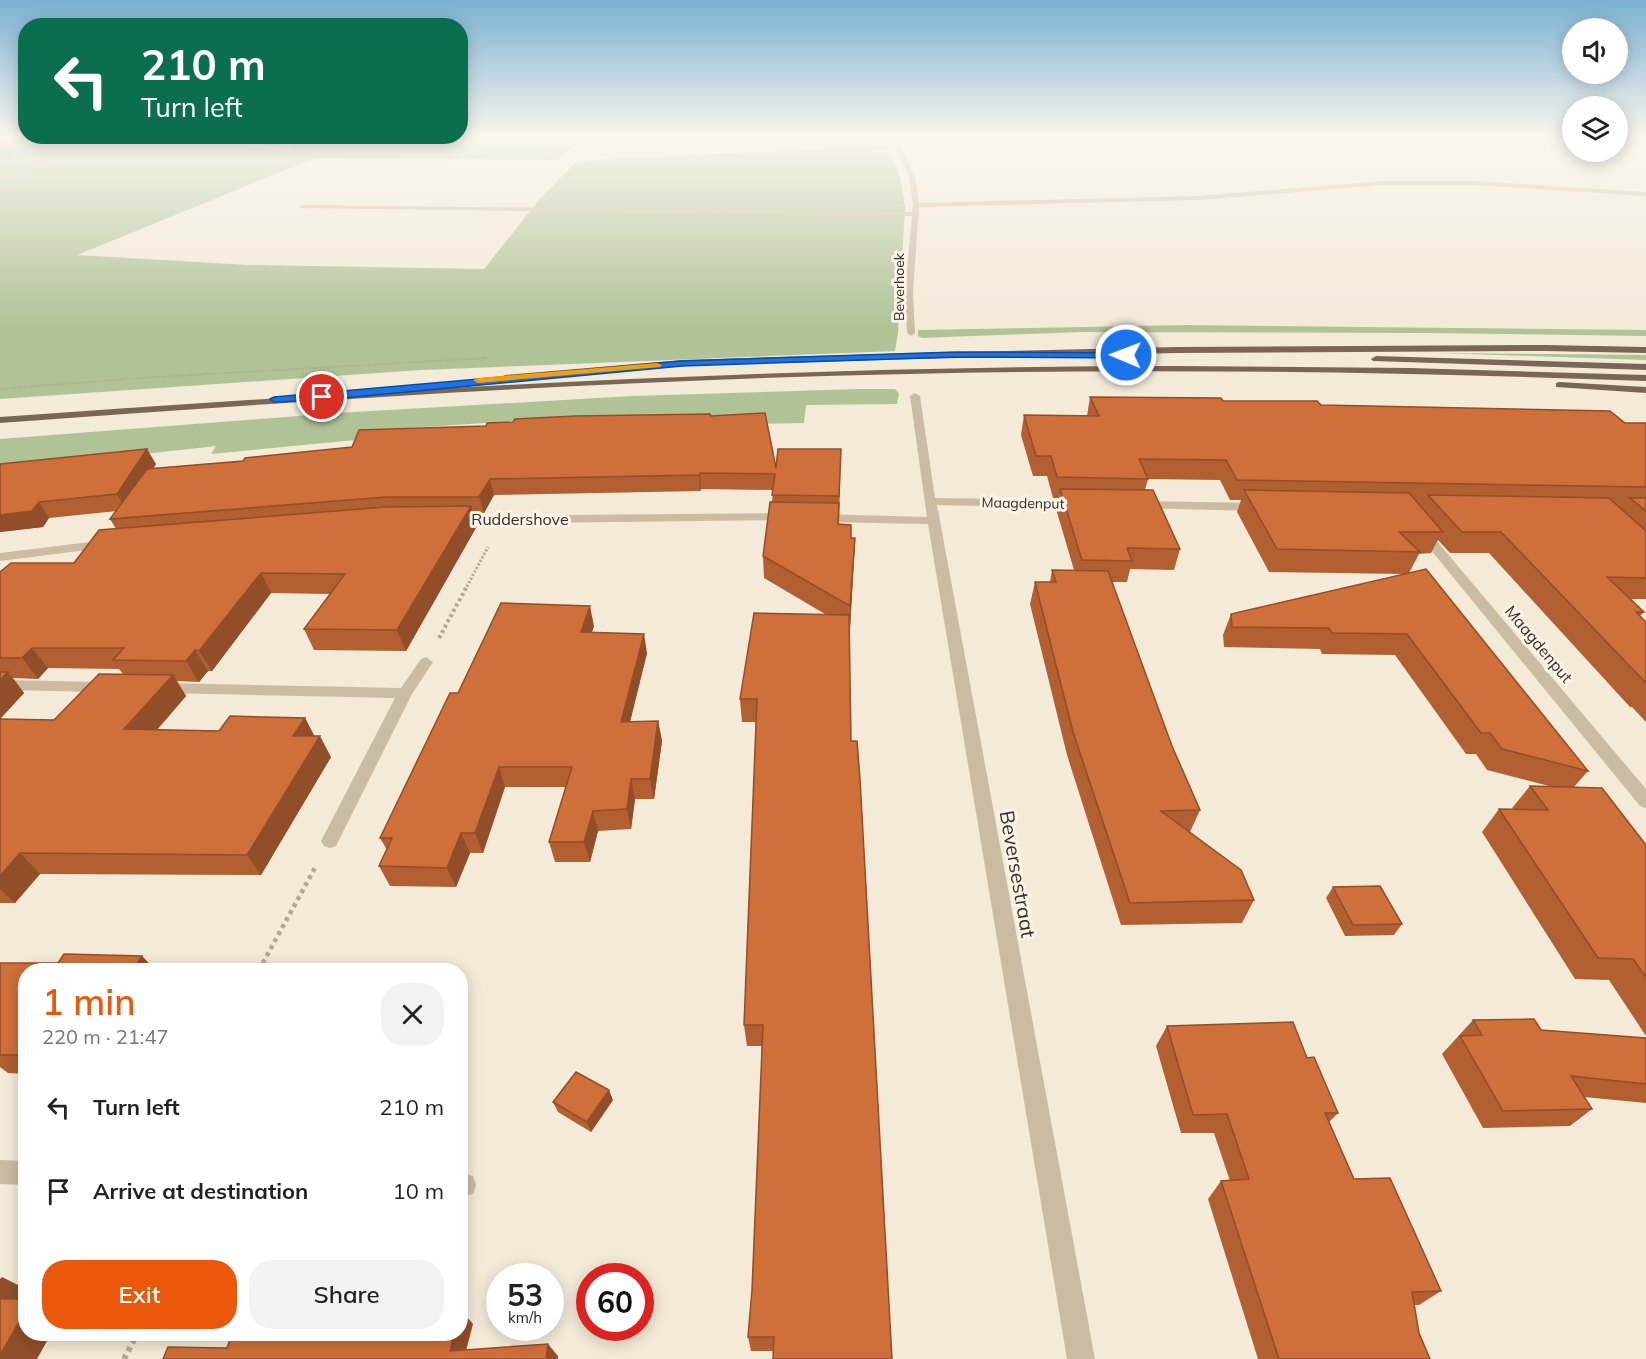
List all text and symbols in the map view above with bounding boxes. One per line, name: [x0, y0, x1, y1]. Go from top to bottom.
map controls: [1562, 18, 1628, 162]
button: sound: [1562, 18, 1628, 84]
text: 210 m: [141, 38, 266, 91]
icon: left: [42, 42, 120, 120]
text: Turn left: [141, 90, 243, 124]
button: layers: [1562, 96, 1628, 162]
street label: Beverhoek: [890, 252, 908, 321]
position arrow: [1094, 323, 1158, 387]
pin: [296, 371, 347, 422]
icon: arrive: [305, 380, 338, 413]
street label: Maagdenput: [981, 493, 1065, 513]
street label: Ruddershove: [471, 509, 569, 529]
street label: Maagdenput: [1501, 601, 1577, 687]
street label: Beversestraat: [995, 808, 1041, 940]
text: 1 min: [42, 979, 136, 1024]
button: close: [381, 983, 444, 1046]
text: 220 m · 21:47: [42, 1024, 168, 1049]
icon: left: [42, 1091, 75, 1124]
text: Turn left: [93, 1093, 180, 1121]
text: 210 m: [379, 1093, 444, 1121]
icon: arrive: [42, 1175, 75, 1208]
text: Arrive at destination: [93, 1177, 308, 1205]
text: 10 m: [393, 1177, 444, 1205]
button: Exit: [42, 1260, 237, 1329]
button: Share: [249, 1260, 444, 1329]
speed limit sign: 60: [576, 1263, 654, 1341]
text: 53: [507, 1276, 543, 1314]
text: km/h: [508, 1308, 542, 1327]

